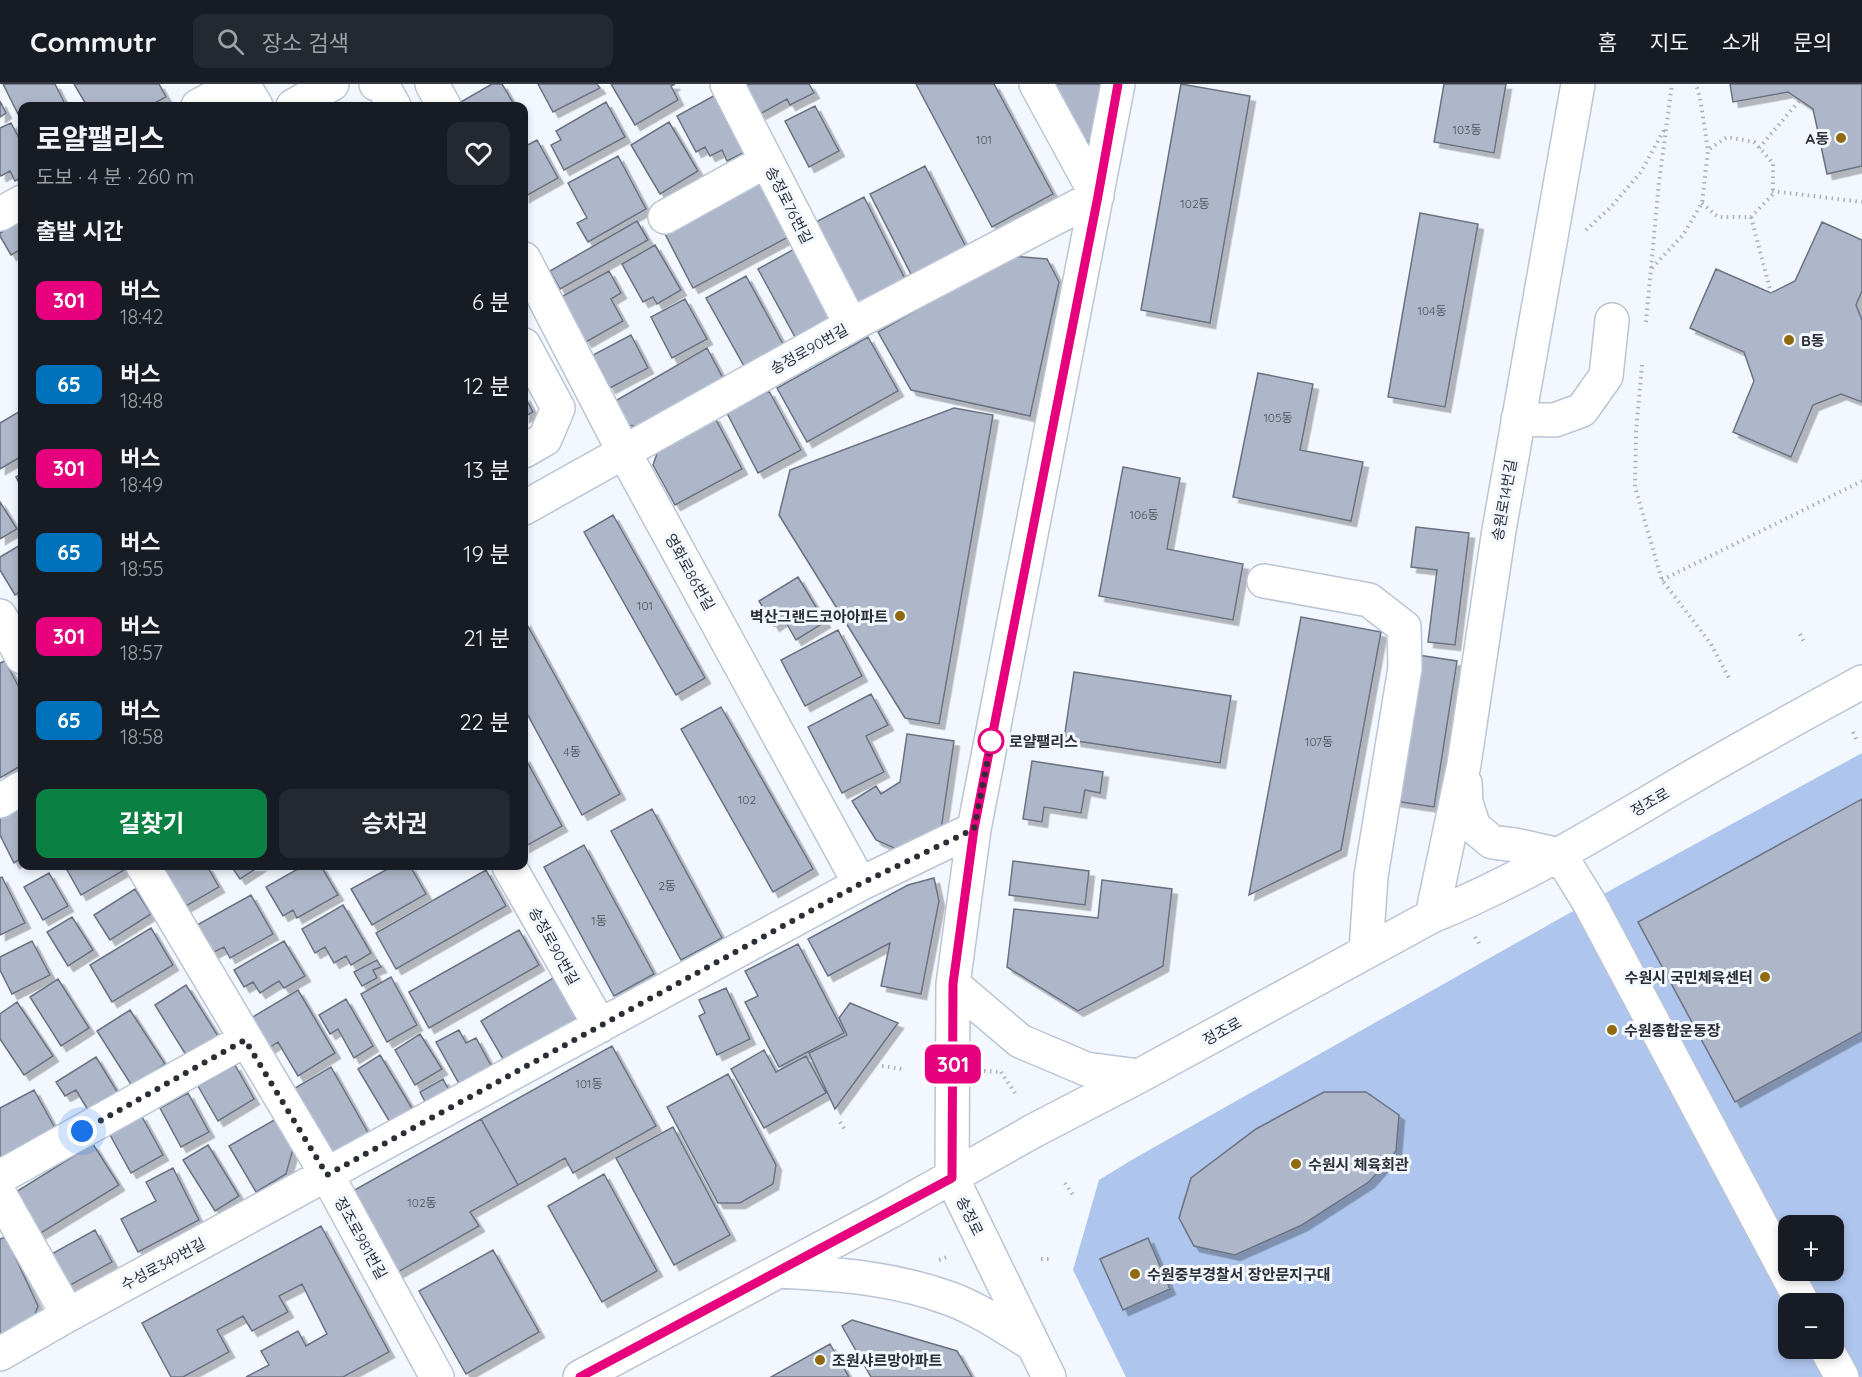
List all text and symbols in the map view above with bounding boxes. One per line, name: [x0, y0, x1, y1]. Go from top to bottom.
search box: [193, 14, 613, 68]
text: Commutr: [30, 24, 157, 59]
icon: search: [214, 25, 247, 58]
text: 장소 검색: [262, 29, 349, 57]
text: 홈: [1598, 29, 1617, 55]
text: 지도: [1650, 29, 1689, 55]
text: 소개: [1722, 29, 1760, 55]
text: 문의: [1793, 29, 1832, 55]
text: 로얄팰리스: [36, 121, 165, 156]
button: heart: [447, 122, 510, 185]
house number: 103동: [1453, 122, 1481, 137]
place label: A동: [1806, 129, 1829, 148]
marker: A동: [1834, 131, 1848, 145]
house number: 101: [976, 132, 992, 147]
street label: 송정로76번길: [761, 163, 817, 247]
text: 도보 · 4 분 · 260 m: [36, 164, 194, 189]
house number: 102동: [1180, 196, 1210, 211]
text: 출발 시간: [36, 217, 123, 245]
text: 버스: [120, 276, 160, 304]
text: 301: [53, 287, 85, 313]
text: 6 분: [472, 288, 510, 316]
house number: 104동: [1418, 303, 1446, 318]
text: 18:42: [120, 304, 164, 329]
street label: 송정로90번길: [767, 320, 851, 378]
place label: B동: [1801, 331, 1825, 350]
marker: B동: [1782, 333, 1796, 347]
text: 버스: [120, 360, 160, 388]
text: 65: [57, 371, 81, 397]
text: 12 분: [463, 372, 510, 400]
text: 18:48: [120, 388, 163, 413]
house number: 105동: [1263, 410, 1293, 425]
text: 버스: [120, 444, 160, 472]
text: 301: [53, 455, 85, 481]
text: 13 분: [464, 456, 510, 484]
street label: 송원로14번길: [1488, 458, 1520, 542]
text: 18:49: [120, 472, 163, 497]
house number: 106동: [1129, 507, 1159, 522]
text: 버스: [120, 528, 160, 556]
street label: 영화로86번길: [661, 530, 719, 614]
text: 65: [57, 539, 81, 565]
text: 19 분: [463, 540, 510, 568]
text: 18:55: [120, 556, 164, 581]
house number: 101: [637, 598, 653, 613]
place label: 벽산그랜드코아아파트: [750, 607, 888, 626]
marker: 벽산그랜드코아아파트: [893, 609, 907, 623]
text: 버스: [120, 612, 160, 640]
text: 301: [53, 623, 85, 649]
text: 21 분: [463, 624, 510, 652]
text: 18:57: [120, 640, 163, 665]
text: 버스: [120, 696, 160, 724]
text: 65: [57, 707, 81, 733]
text: 22 분: [459, 708, 510, 736]
text: 18:58: [120, 724, 164, 749]
marker: 로얄팰리스: [978, 728, 1004, 754]
place label: 로얄팰리스: [1009, 732, 1078, 751]
house number: 107동: [1305, 734, 1333, 749]
house number: 4동: [563, 744, 581, 759]
street label: 정조로: [1627, 783, 1673, 821]
button: 길찾기: [36, 789, 267, 858]
button: 승차권: [279, 789, 510, 858]
house number: 102: [738, 792, 756, 807]
house number: 2동: [658, 878, 676, 893]
street label: 송정로90번길: [525, 904, 583, 988]
house number: 1동: [591, 913, 607, 928]
place label: 수원시 국민체육센터: [1625, 968, 1753, 987]
marker: 수원시 국민체육센터: [1758, 970, 1772, 984]
street label: 정조로: [1199, 1013, 1245, 1049]
place label: 수원종합운동장: [1624, 1021, 1721, 1040]
marker: 수원종합운동장: [1605, 1023, 1619, 1037]
line badge: 301: [918, 1044, 988, 1084]
text: 301: [937, 1051, 969, 1077]
house number: 101동: [575, 1076, 603, 1091]
your location: [67, 1116, 97, 1146]
place label: 수원시 체육회관: [1308, 1155, 1409, 1174]
marker: 수원시 체육회관: [1289, 1157, 1303, 1171]
street label: 송정로: [952, 1193, 988, 1239]
street label: 정조로981번길: [331, 1194, 391, 1282]
house number: 102동: [407, 1195, 437, 1210]
map controls: [1778, 1215, 1844, 1359]
button: +: [1778, 1215, 1844, 1281]
street label: 수성로349번길: [118, 1234, 208, 1294]
place label: 수원중부경찰서 장안문지구대: [1147, 1265, 1331, 1284]
marker: 수원중부경찰서 장안문지구대: [1128, 1267, 1142, 1281]
button: −: [1778, 1293, 1844, 1359]
place label: 조원샤르망아파트: [832, 1351, 943, 1370]
marker: 조원샤르망아파트: [813, 1353, 827, 1367]

